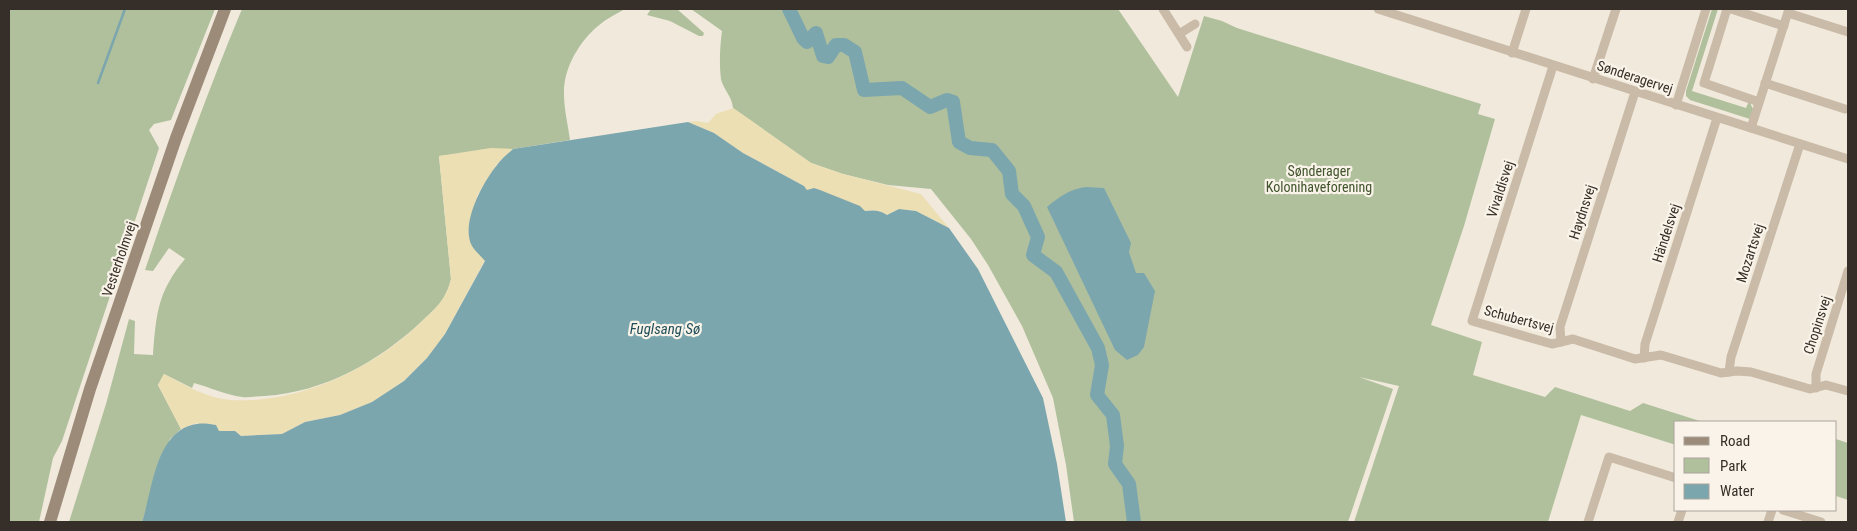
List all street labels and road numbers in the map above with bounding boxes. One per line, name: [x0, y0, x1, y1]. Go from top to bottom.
street label: Sønderagervej: [1595, 57, 1675, 97]
street label: Vivaldisvej: [1483, 158, 1517, 220]
street label: Haydnsvej: [1566, 183, 1598, 241]
street label: Händelsvej: [1649, 202, 1683, 264]
street label: Vesterholmvej: [99, 219, 139, 299]
street label: Mozartsvej: [1733, 221, 1767, 285]
street label: Chopinsvej: [1800, 294, 1834, 356]
street label: Schubertsvej: [1482, 302, 1556, 336]

